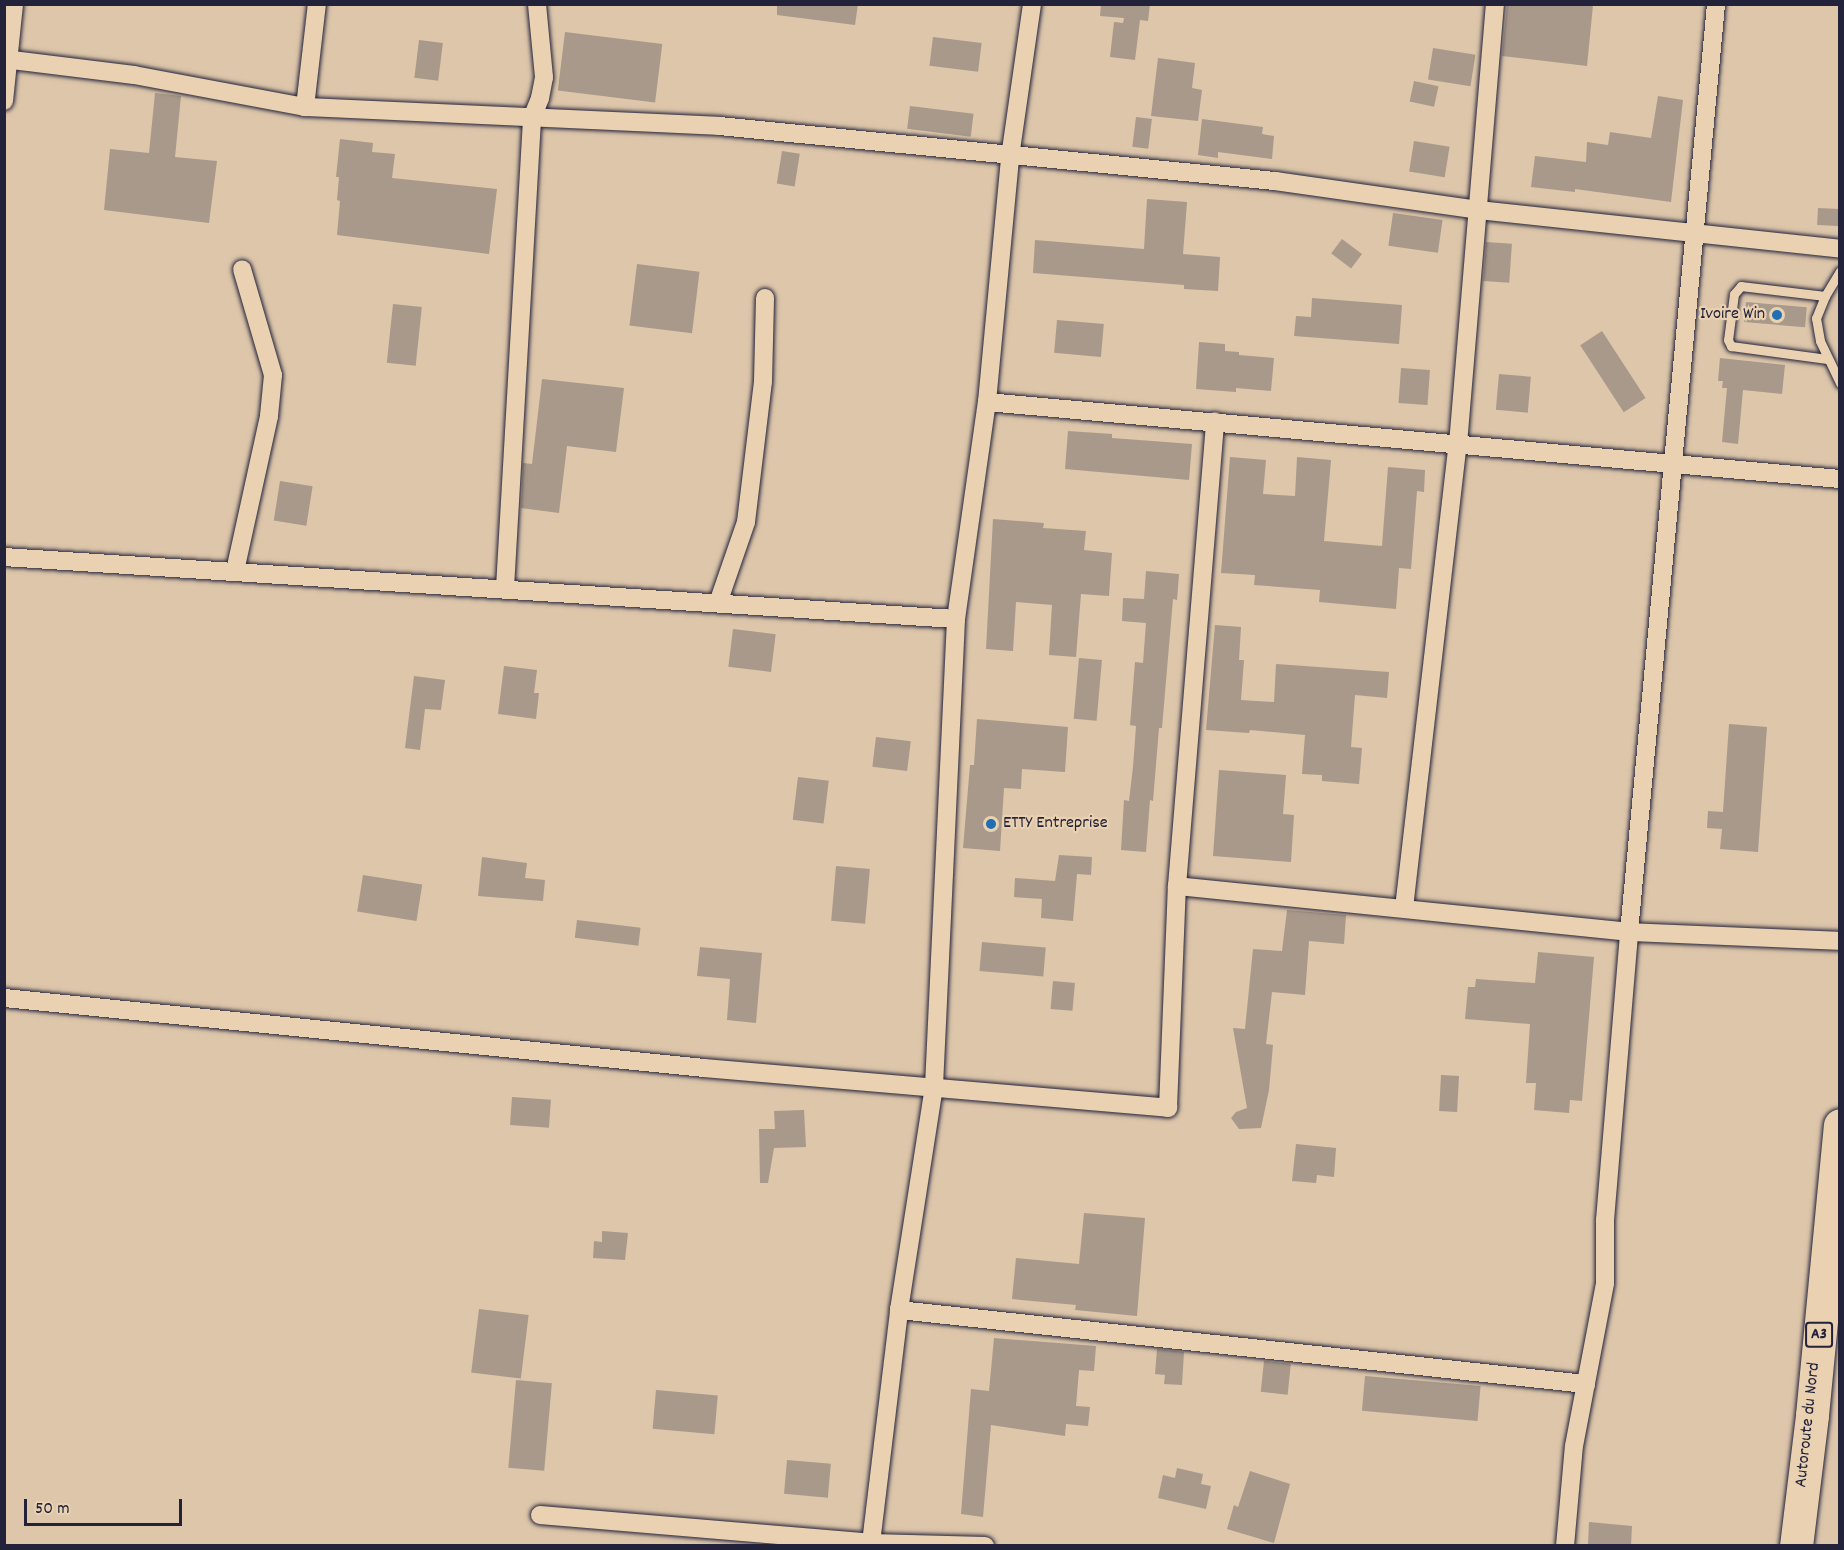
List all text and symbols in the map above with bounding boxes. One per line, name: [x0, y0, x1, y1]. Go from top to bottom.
place label: Ivoire Win: [1700, 304, 1765, 326]
marker: Ivoire Win: [1770, 308, 1784, 322]
place label: ETTY Entreprise: [1003, 813, 1108, 835]
marker: ETTY Entreprise: [984, 817, 998, 831]
road number: A3: [1804, 1322, 1834, 1348]
street label: Autoroute du Nord: [1792, 1361, 1826, 1489]
scale bar: [27, 1487, 184, 1525]
text: 50 m: [35, 1497, 70, 1522]

